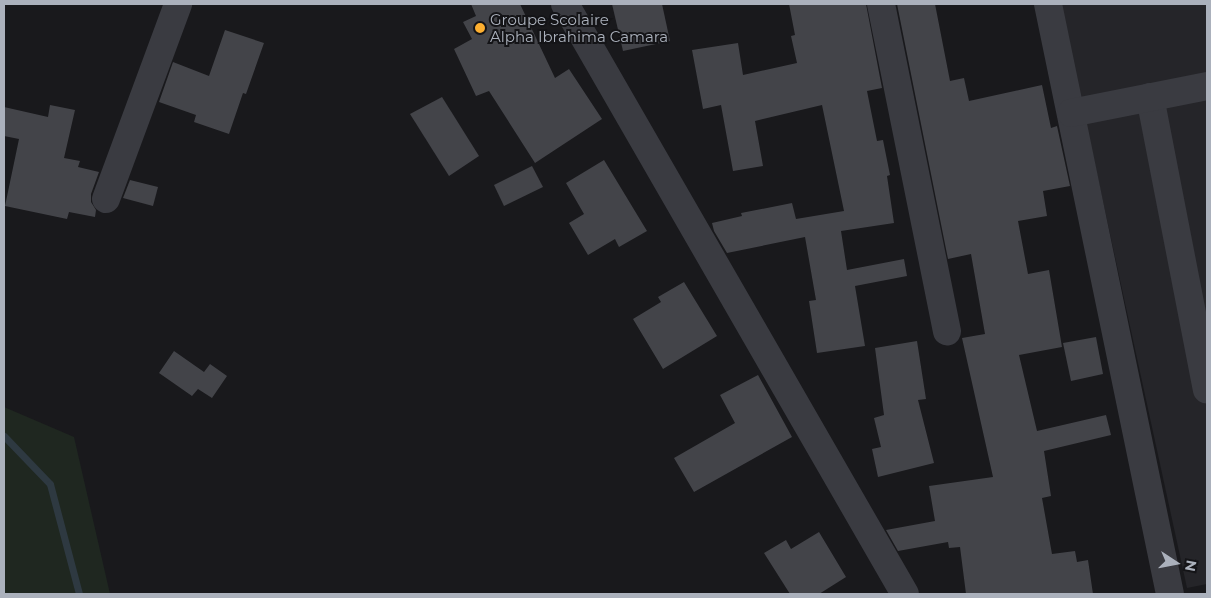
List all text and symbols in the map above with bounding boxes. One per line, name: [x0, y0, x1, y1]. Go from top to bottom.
place label: Groupe Scolaire Alpha Ibrahima Camara: [490, 10, 668, 45]
marker: Groupe Scolaire Alpha Ibrahima Camara: [474, 22, 486, 34]
north arrow: [1151, 538, 1201, 588]
text: N: [1181, 559, 1201, 573]

